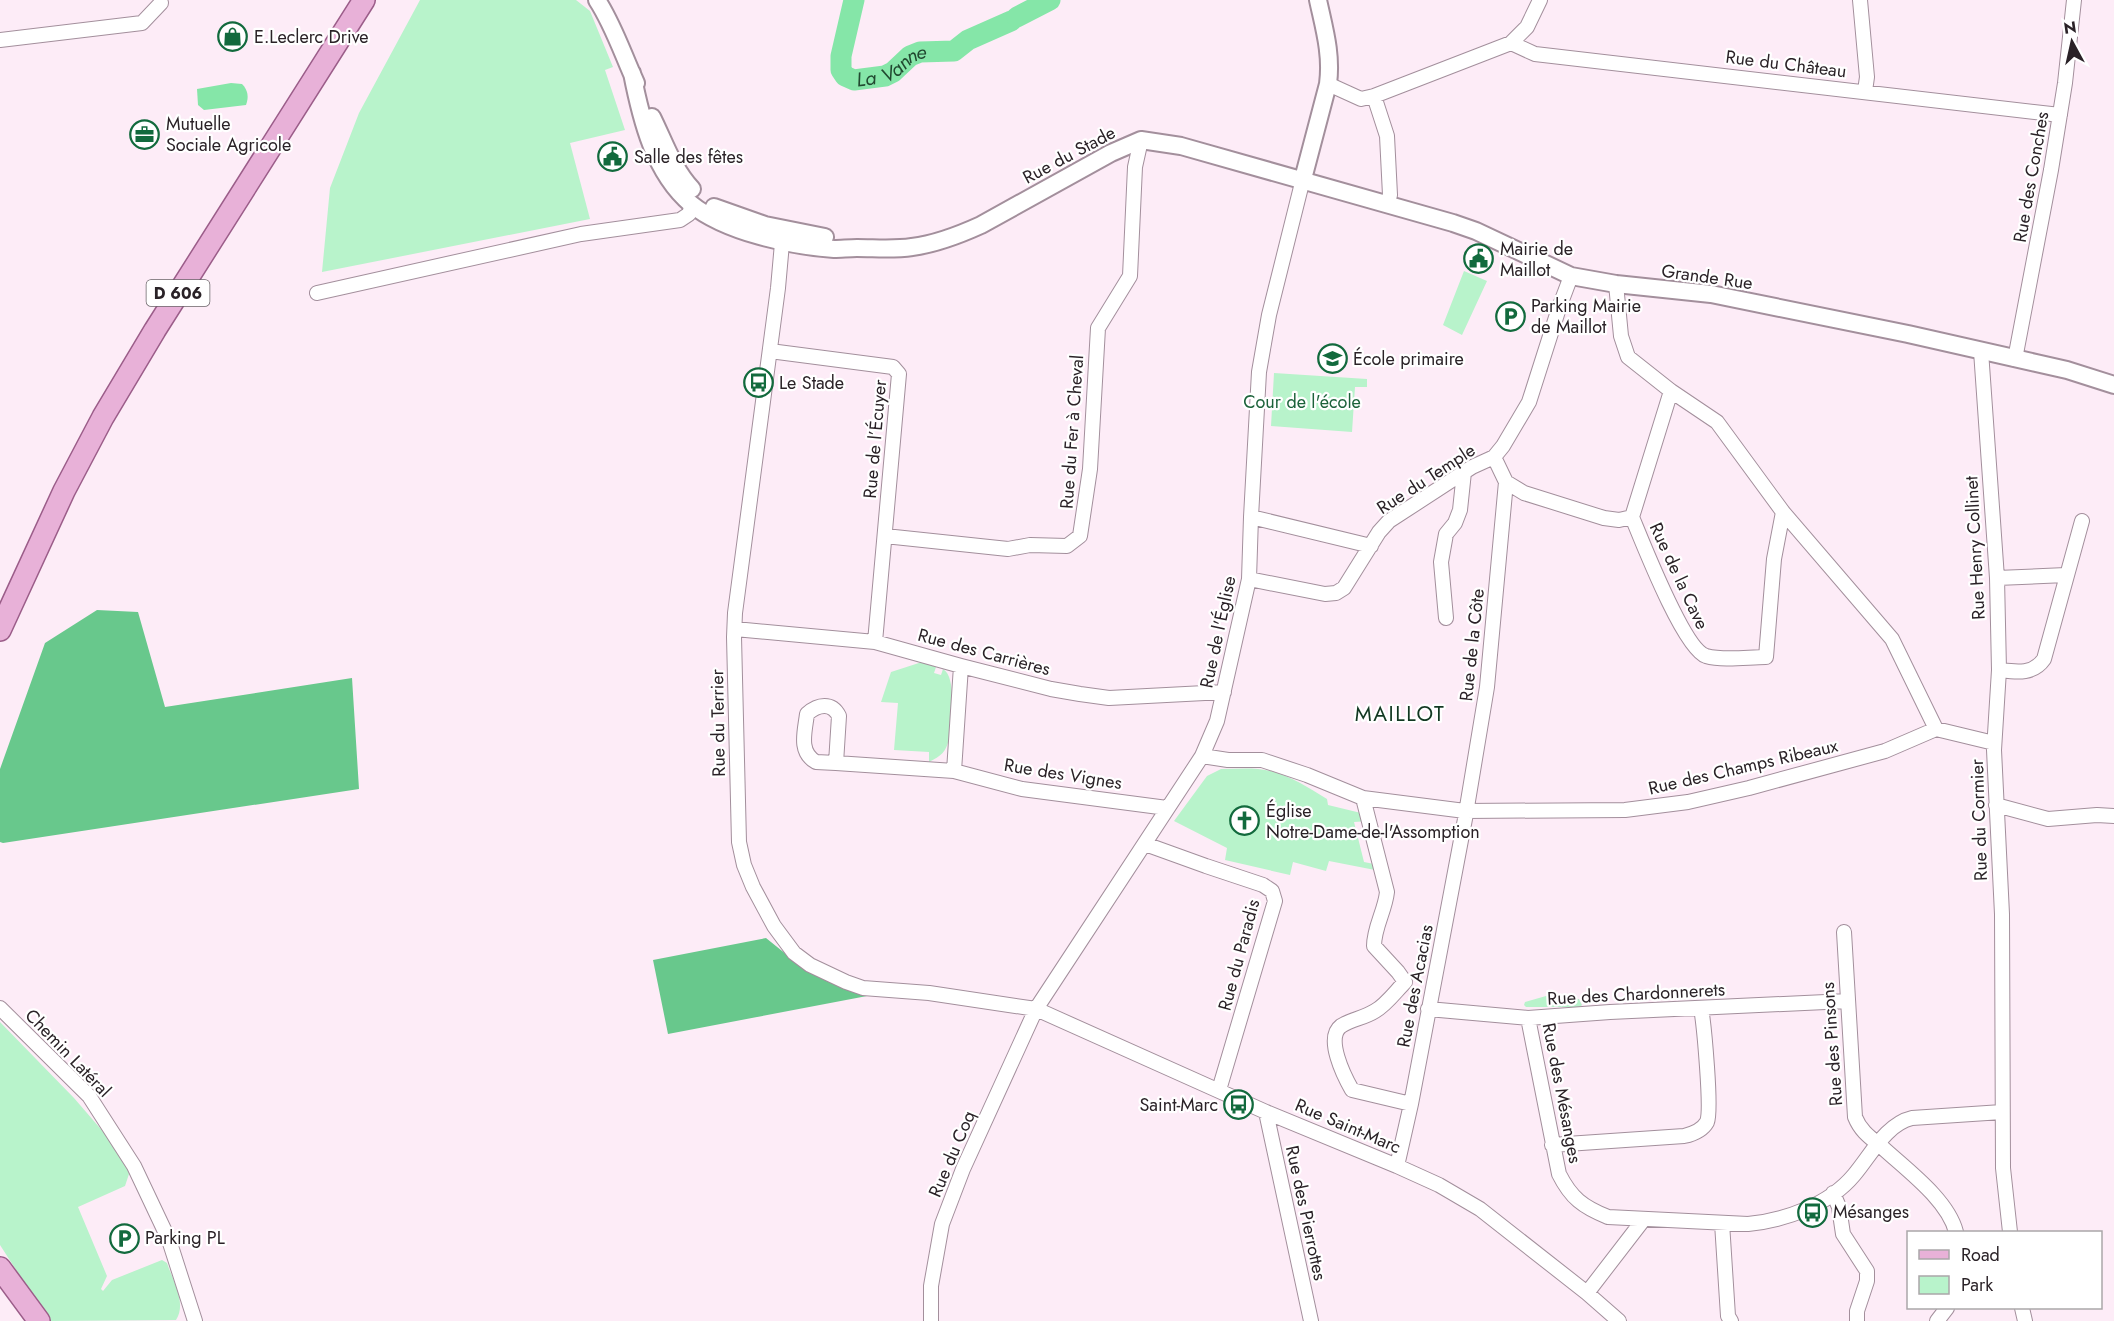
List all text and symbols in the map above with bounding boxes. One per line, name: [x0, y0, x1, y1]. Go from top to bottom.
north arrow: [2042, 12, 2102, 72]
text: N: [2062, 15, 2078, 40]
shop icon: E.Leclerc Drive: [217, 21, 249, 53]
place label: E.Leclerc Drive: [254, 24, 369, 50]
water label: La Vanne: [855, 37, 927, 94]
street label: Rue du Château: [1724, 44, 1848, 84]
street label: Rue des Conches: [2007, 109, 2055, 245]
place label: Mutuelle Sociale Agricole: [166, 111, 291, 158]
office icon: Mutuelle Sociale Agricole: [129, 118, 161, 150]
street label: Rue du Stade: [1018, 120, 1120, 190]
public building icon: Salle des fêtes: [597, 141, 629, 173]
place label: Salle des fêtes: [634, 144, 743, 170]
place label: Mairie de Maillot: [1500, 236, 1573, 283]
public building icon: Mairie de Maillot: [1463, 243, 1495, 275]
street label: Grande Rue: [1660, 258, 1754, 296]
road number: D 606: [146, 280, 210, 306]
place label: Parking Mairie de Maillot: [1531, 293, 1641, 340]
parking icon: Parking Mairie de Maillot: [1494, 300, 1526, 332]
school or university icon: École primaire: [1316, 343, 1348, 375]
place label: École primaire: [1353, 346, 1464, 372]
street label: Rue du Fer à Cheval: [1054, 354, 1090, 510]
bus stop icon: Le Stade: [742, 367, 774, 399]
place label: Le Stade: [779, 370, 844, 396]
street label: Rue de l’Écuyer: [857, 378, 893, 500]
park label: Cour de l'école: [1243, 389, 1361, 415]
street label: Rue du Temple: [1372, 437, 1480, 521]
street label: Rue Henry Collinet: [1958, 475, 1992, 621]
street label: Rue de la Cave: [1643, 518, 1715, 634]
street label: Rue de l'Église: [1193, 574, 1243, 690]
street label: Rue de la Côte: [1453, 587, 1491, 703]
street label: Rue des Carrières: [915, 622, 1053, 682]
street label: Rue du Terrier: [704, 668, 732, 777]
district label: MAILLOT: [1355, 699, 1445, 729]
street label: Rue des Champs Ribeaux: [1646, 732, 1841, 801]
street label: Rue des Vignes: [1002, 752, 1124, 796]
street label: Rue du Cormier: [1964, 758, 1994, 881]
place label: Église Notre-Dame-de-l'Assomption: [1266, 798, 1480, 845]
church icon: Église Notre-Dame-de-l'Assomption: [1229, 805, 1261, 837]
street label: Rue du Paradis: [1212, 896, 1266, 1014]
street label: Rue des Acacias: [1390, 922, 1440, 1050]
street label: Rue des Chardonnerets: [1546, 976, 1726, 1012]
street label: Rue des Pinsons: [1815, 981, 1849, 1107]
street label: Chemin Latéral: [19, 1003, 117, 1103]
street label: Rue des Mésanges: [1536, 1021, 1588, 1165]
bus stop icon: Saint-Marc: [1223, 1089, 1255, 1121]
place label: Saint-Marc: [1140, 1092, 1218, 1118]
street label: Rue Saint-Marc: [1291, 1092, 1405, 1160]
street label: Rue du Coq: [922, 1107, 982, 1201]
street label: Rue des Pierrottes: [1279, 1143, 1333, 1283]
bus stop icon: Mésanges: [1796, 1196, 1828, 1228]
place label: Mésanges: [1833, 1199, 1909, 1225]
parking icon: Parking PL: [108, 1222, 140, 1254]
place label: Parking PL: [145, 1225, 225, 1251]
legend: [1907, 1231, 2102, 1309]
text: Road: [1961, 1242, 2000, 1268]
text: Park: [1961, 1272, 1993, 1298]

